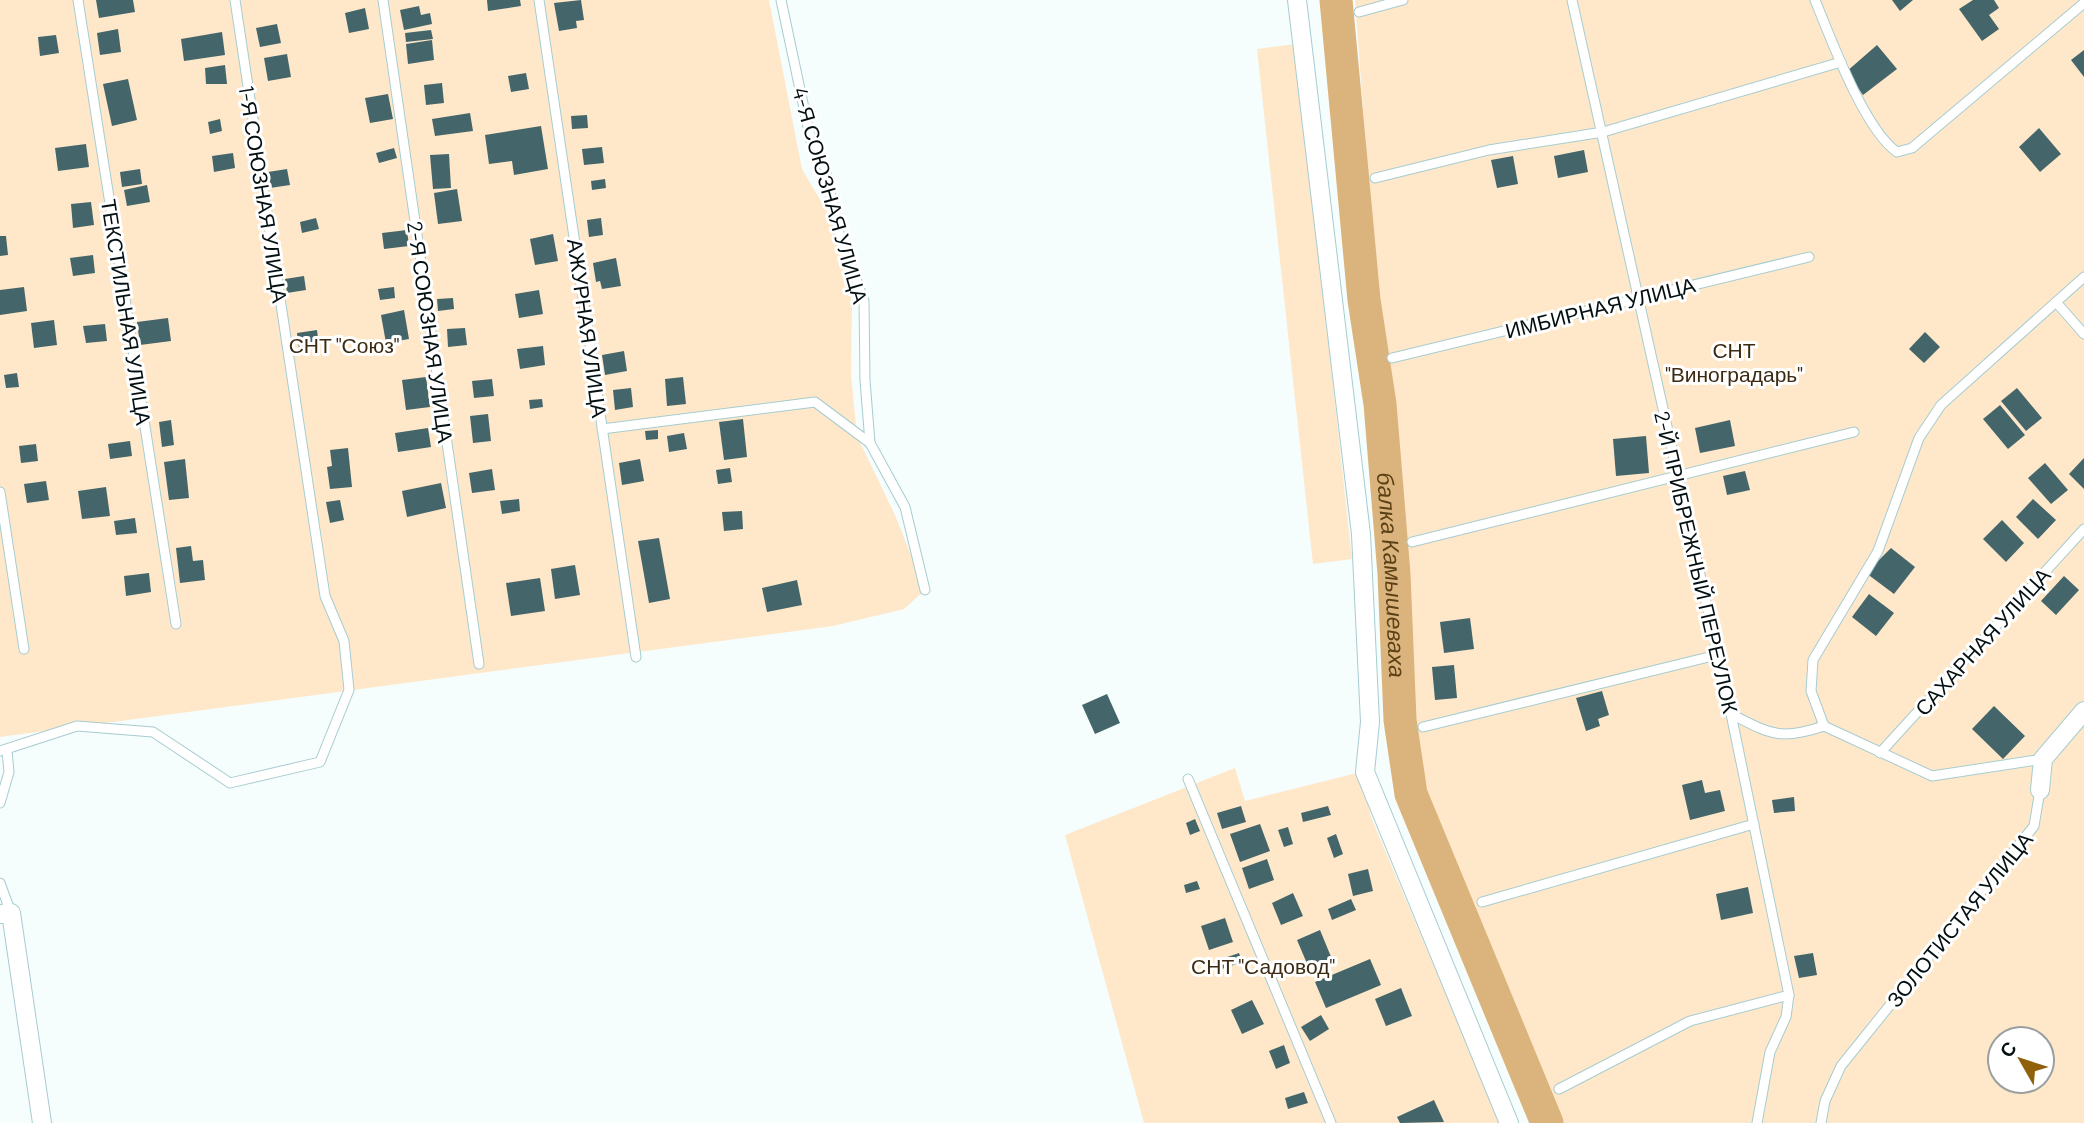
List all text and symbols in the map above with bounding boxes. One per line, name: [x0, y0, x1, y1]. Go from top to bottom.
street label: 1-Я СОЮЗНАЯ УЛИЦА: [234, 84, 294, 304]
street label: 4-Я СОЮЗНАЯ УЛИЦА: [788, 84, 874, 306]
street label: ТЕКСТИЛЬНАЯ УЛИЦА: [97, 197, 157, 427]
street label: 2-Я СОЮЗНАЯ УЛИЦА: [403, 220, 459, 444]
street label: АЖУРНАЯ УЛИЦА: [563, 237, 613, 419]
street label: ИМБИРНАЯ УЛИЦА: [1502, 271, 1698, 343]
park label: СНТ "Союз": [289, 332, 399, 357]
park label: СНТ "Виноградарь": [1665, 337, 1803, 386]
street label: 2-Й ПРИБРЕЖНЫЙ ПЕРЕУЛОК: [1650, 408, 1744, 716]
water label: балка Камышеваха: [1372, 471, 1412, 678]
street label: САХАРНАЯ УЛИЦА: [1909, 562, 2055, 720]
street label: ЗОЛОТИСТАЯ УЛИЦА: [1881, 827, 2037, 1011]
park label: СНТ "Садовод": [1191, 953, 1335, 978]
north arrow: [1986, 1025, 2056, 1095]
text: С: [1994, 1036, 2021, 1062]

